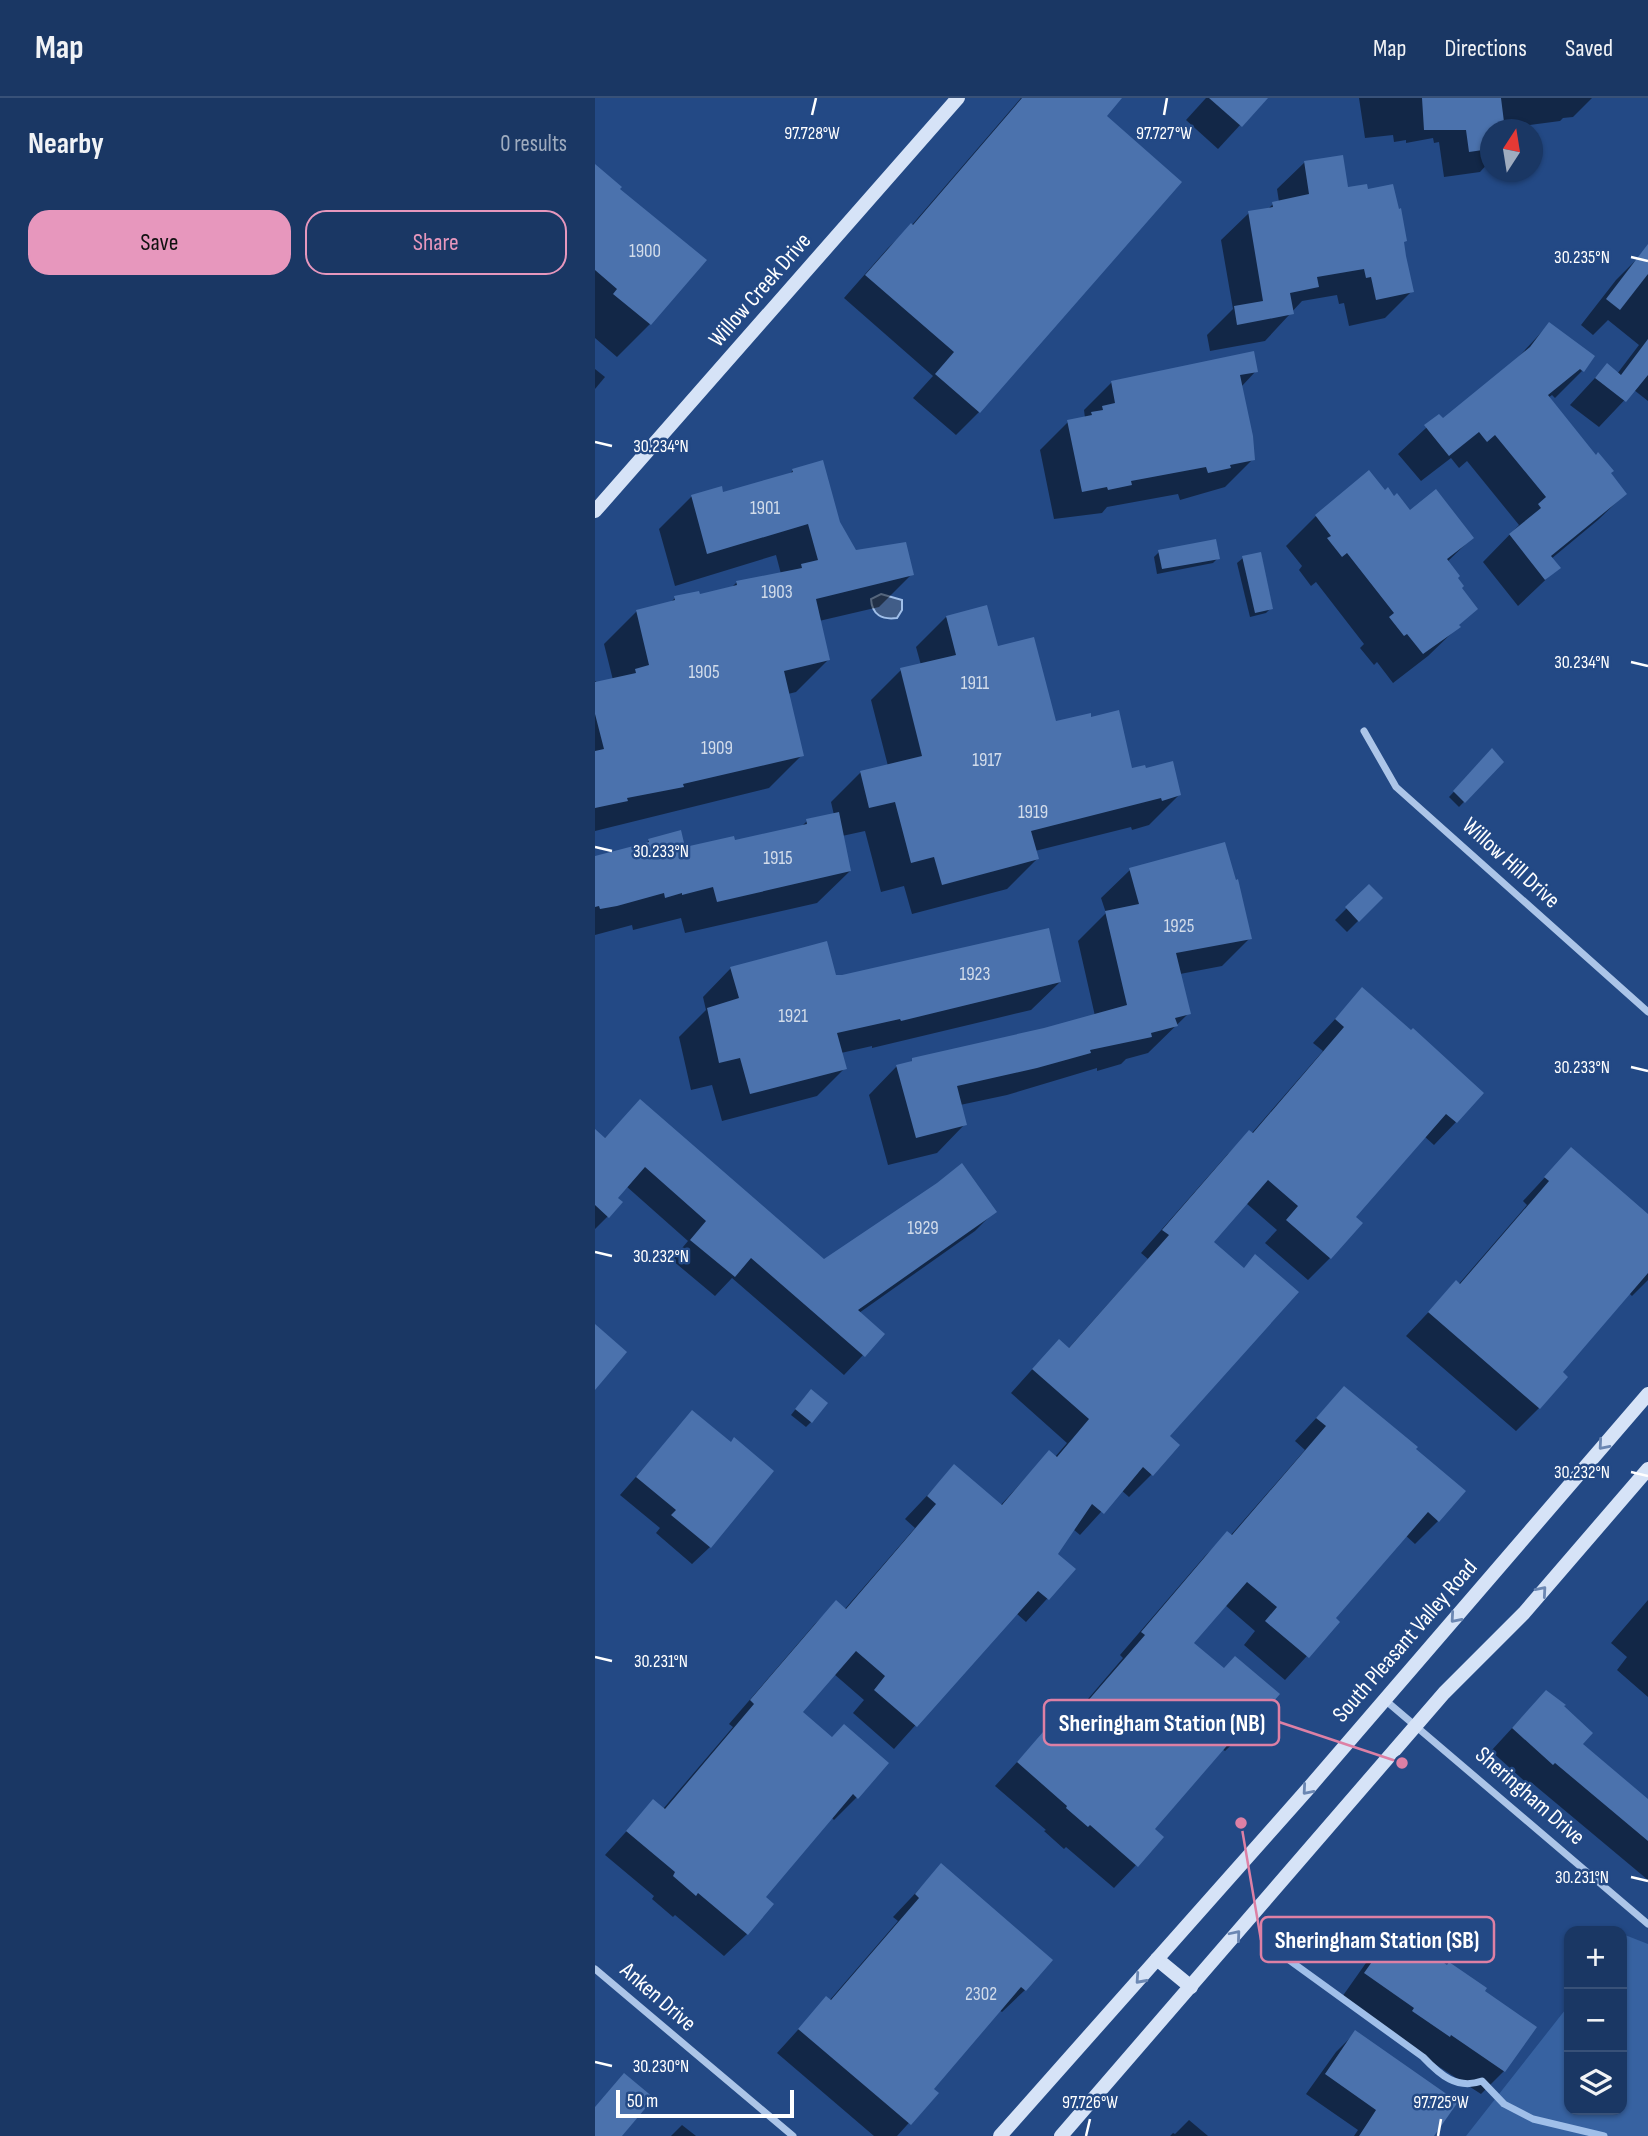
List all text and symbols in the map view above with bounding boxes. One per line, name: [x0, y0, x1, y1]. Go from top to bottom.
text: Map: [35, 28, 84, 68]
text: Map: [1373, 34, 1406, 63]
text: Directions: [1444, 34, 1527, 63]
text: Saved: [1565, 34, 1613, 63]
north arrow: [1480, 119, 1543, 182]
text: 97.728°W: [784, 123, 840, 144]
text: 97.727°W: [1136, 123, 1192, 144]
text: Nearby: [28, 126, 104, 162]
text: 0 results: [500, 130, 567, 158]
button: Save: [28, 210, 291, 275]
button: Share: [305, 210, 567, 275]
street label: Willow Creek Drive: [703, 227, 817, 353]
house number: 1900: [629, 240, 661, 263]
text: 30.235°N: [1554, 247, 1610, 268]
text: 30.234°N: [633, 436, 689, 457]
house number: 1901: [750, 497, 780, 520]
house number: 1903: [761, 581, 793, 604]
text: 30.234°N: [1554, 652, 1610, 673]
house number: 1905: [688, 661, 720, 684]
house number: 1911: [961, 672, 990, 695]
house number: 1909: [701, 737, 733, 760]
house number: 1917: [972, 749, 1002, 772]
house number: 1919: [1018, 801, 1048, 824]
street label: Willow Hill Drive: [1456, 812, 1566, 914]
text: 30.233°N: [633, 841, 689, 862]
house number: 1915: [763, 847, 793, 870]
house number: 1925: [1164, 915, 1194, 938]
house number: 1923: [960, 963, 990, 986]
house number: 1921: [778, 1005, 808, 1028]
text: 30.233°N: [1554, 1057, 1610, 1078]
house number: 1929: [907, 1217, 939, 1240]
text: 30.232°N: [633, 1246, 689, 1267]
one-way arrow: [1599, 1437, 1611, 1450]
text: 30.232°N: [1554, 1462, 1610, 1483]
street label: South Pleasant Valley Road: [1327, 1554, 1483, 1728]
one-way arrow: [1534, 1587, 1547, 1600]
one-way arrow: [1451, 1610, 1463, 1623]
text: 30.231°N: [634, 1651, 688, 1672]
callout: Sheringham Station (NB): [1044, 1700, 1279, 1745]
text: Sheringham Station (NB): [1059, 1709, 1265, 1738]
street label: Sheringham Drive: [1469, 1741, 1591, 1851]
one-way arrow: [1303, 1782, 1315, 1795]
text: 30.231°N: [1555, 1867, 1609, 1888]
callout: Sheringham Station (SB): [1261, 1917, 1494, 1962]
text: Sheringham Station (SB): [1275, 1926, 1479, 1955]
map controls: [1564, 1926, 1627, 2115]
button: +: [1564, 1926, 1627, 1989]
one-way arrow: [1228, 1930, 1240, 1943]
street label: Anken Drive: [614, 1956, 702, 2038]
one-way arrow: [1136, 1971, 1148, 1984]
house number: 2302: [965, 1983, 997, 2006]
button: −: [1564, 1989, 1627, 2052]
button: layers: [1564, 2052, 1627, 2115]
text: 30.230°N: [633, 2056, 689, 2077]
scale bar: [616, 2087, 795, 2119]
text: 50 m: [627, 2090, 658, 2113]
text: 97.726°W: [1062, 2092, 1118, 2113]
text: 97.725°W: [1413, 2092, 1469, 2113]

